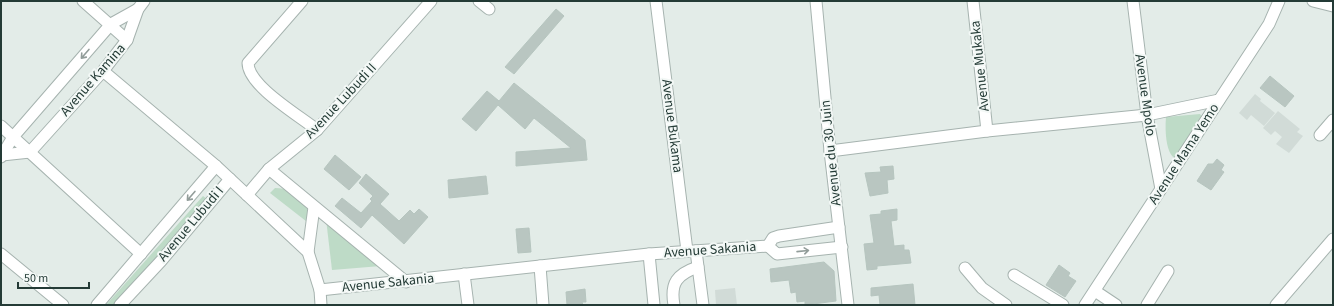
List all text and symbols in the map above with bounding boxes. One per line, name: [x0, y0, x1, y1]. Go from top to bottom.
street label: Avenue Mukaka: [965, 19, 995, 113]
street label: Avenue Kamina: [56, 39, 130, 121]
one-way arrow: [80, 49, 90, 59]
street label: Avenue Mpolo: [1129, 53, 1161, 137]
street label: Avenue Lubudi II: [301, 59, 381, 143]
street label: Avenue Bukama: [656, 78, 688, 174]
street label: Avenue du 30 Juin: [816, 99, 846, 207]
street label: Avenue Mama Yemo: [1144, 100, 1224, 208]
street label: Avenue Lubudi I: [153, 182, 229, 266]
one-way arrow: [187, 190, 196, 200]
street label: Avenue Sakania: [663, 237, 757, 263]
one-way arrow: [796, 247, 809, 255]
scale bar: [18, 264, 89, 290]
street label: Avenue Sakania: [341, 268, 435, 298]
text: 50 m: [24, 270, 48, 287]

